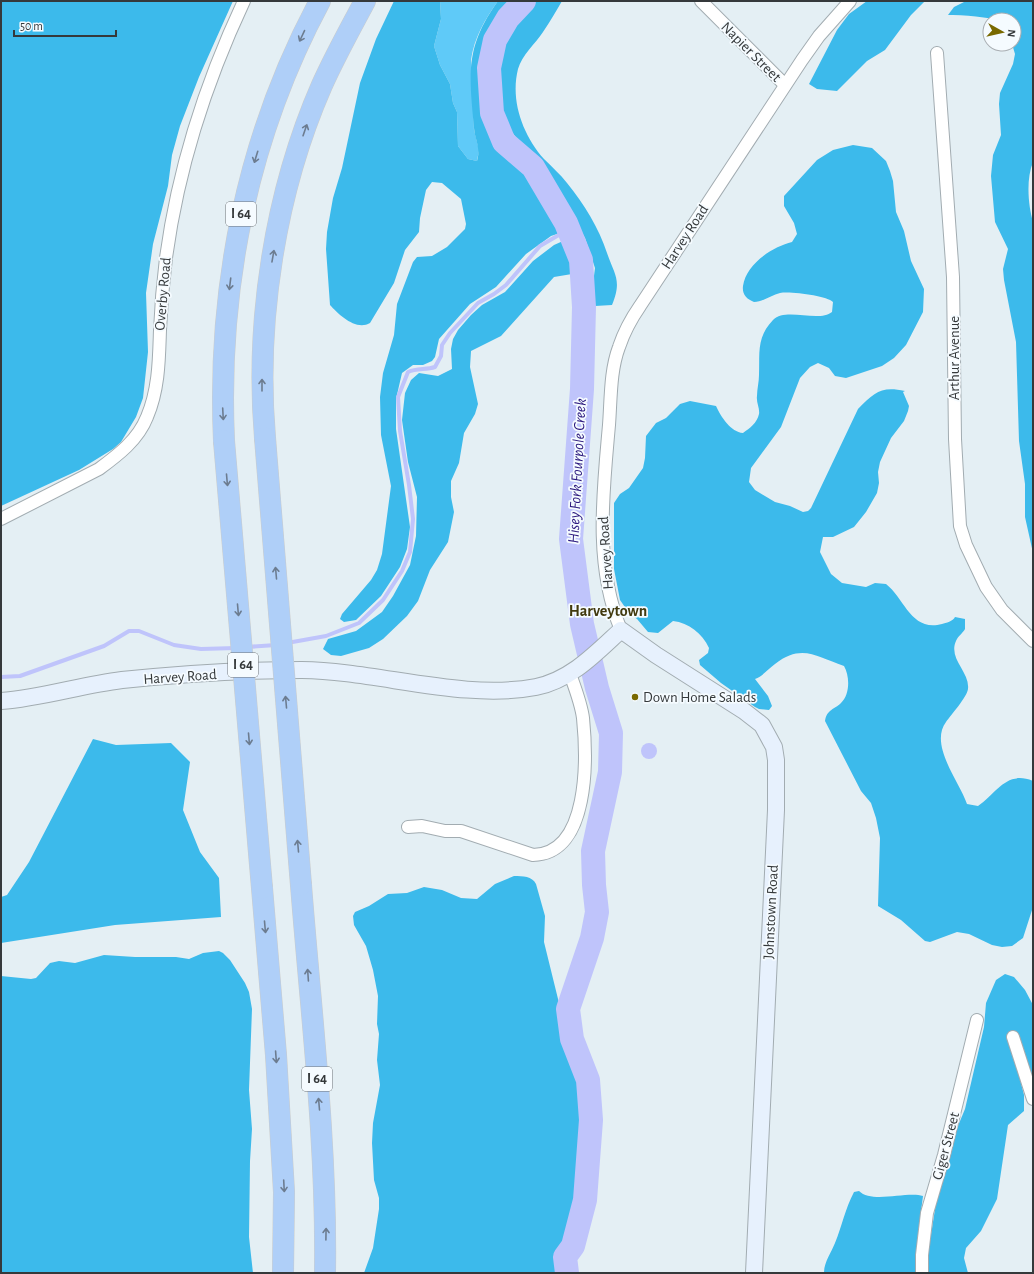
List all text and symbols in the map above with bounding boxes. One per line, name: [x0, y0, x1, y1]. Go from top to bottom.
scale bar: [14, 12, 116, 38]
north arrow: [982, 12, 1022, 52]
street label: Napier Street: [718, 19, 784, 85]
text: 50 m: [20, 20, 43, 32]
one-way arrow: [298, 29, 305, 41]
text: N: [1005, 29, 1017, 38]
one-way arrow: [302, 124, 310, 136]
one-way arrow: [252, 150, 259, 163]
road number: I 64: [226, 202, 256, 226]
street label: Harvey Road: [659, 202, 711, 272]
one-way arrow: [270, 250, 278, 263]
street label: Overby Road: [152, 256, 174, 331]
one-way arrow: [226, 277, 233, 290]
street label: Arthur Avenue: [947, 316, 962, 400]
one-way arrow: [258, 379, 266, 392]
water label: Hisey Fork Fourpole Creek: [565, 398, 590, 544]
one-way arrow: [219, 407, 226, 420]
one-way arrow: [224, 473, 231, 486]
street label: Harvey Road: [596, 516, 616, 590]
one-way arrow: [272, 567, 279, 580]
one-way arrow: [235, 603, 242, 616]
district label: Harveytown: [569, 603, 647, 620]
road number: I 64: [228, 653, 258, 677]
street label: Harvey Road: [143, 667, 217, 687]
place label: Down Home Salads: [643, 690, 756, 705]
marker: Down Home Salads: [630, 692, 640, 702]
one-way arrow: [283, 696, 290, 709]
one-way arrow: [245, 732, 253, 745]
one-way arrow: [295, 840, 302, 853]
street label: Johnstown Road: [761, 864, 781, 960]
one-way arrow: [261, 920, 269, 933]
one-way arrow: [305, 969, 312, 982]
one-way arrow: [273, 1050, 280, 1063]
road number: I 64: [302, 1067, 332, 1091]
one-way arrow: [315, 1098, 322, 1111]
street label: Giger Street: [930, 1110, 962, 1181]
one-way arrow: [280, 1179, 288, 1192]
one-way arrow: [322, 1228, 329, 1241]

